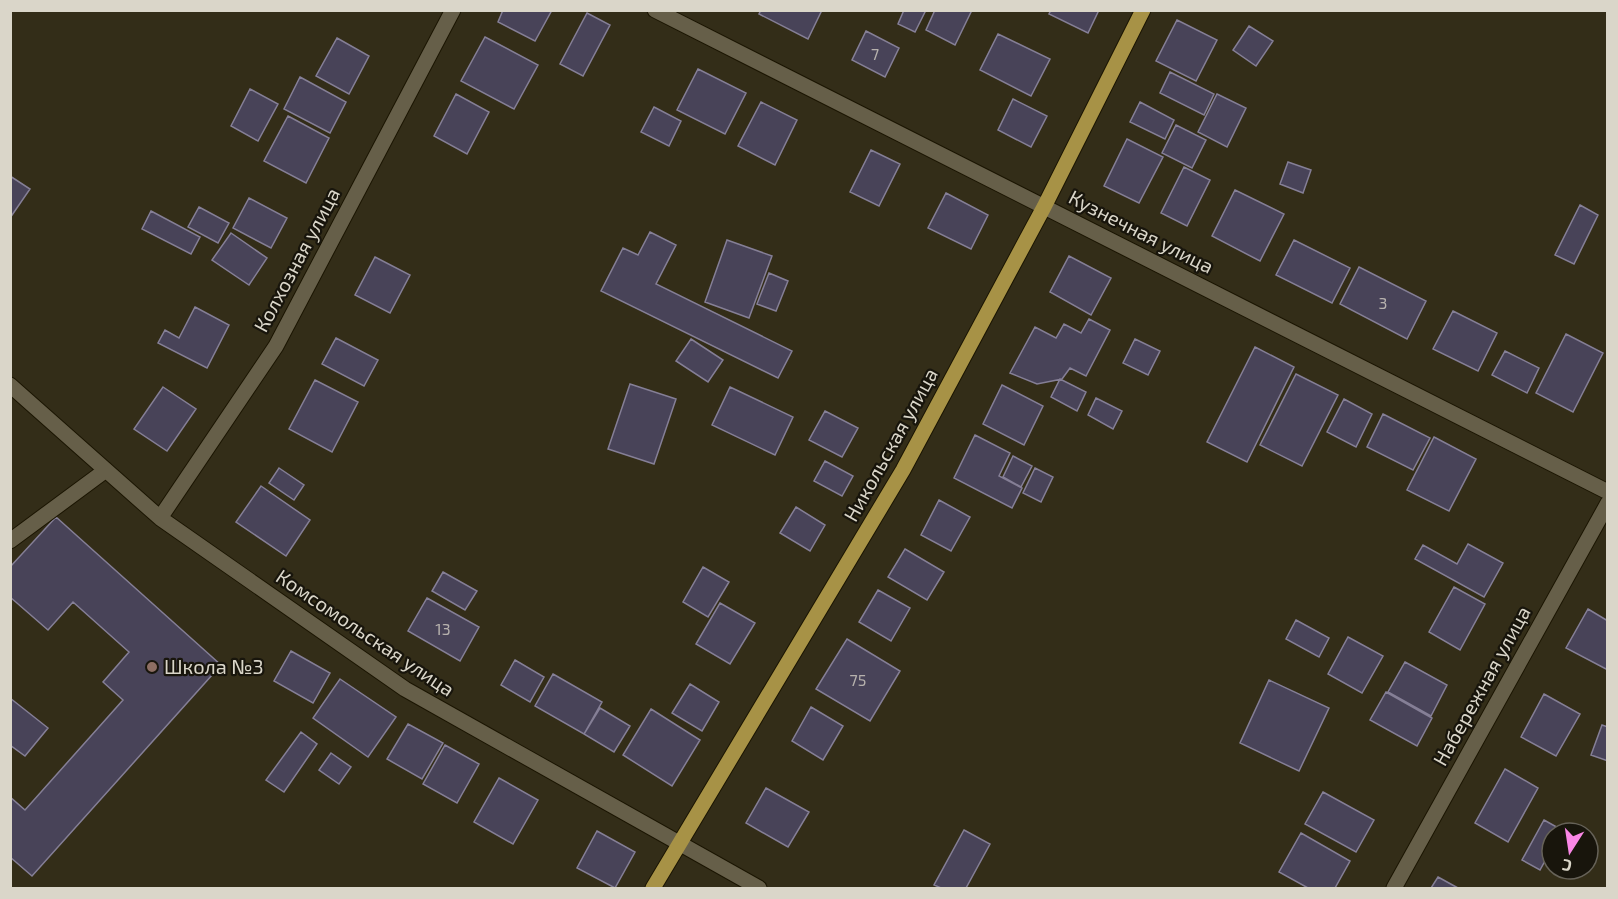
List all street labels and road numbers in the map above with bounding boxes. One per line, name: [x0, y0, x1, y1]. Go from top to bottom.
street label: Колхозная улица: [248, 183, 345, 336]
street label: Кузнечная улица: [1065, 184, 1218, 279]
street label: Никольская улица: [838, 364, 943, 526]
street label: Комсомольская улица: [271, 564, 459, 702]
street label: Набережная улица: [1427, 602, 1536, 770]

